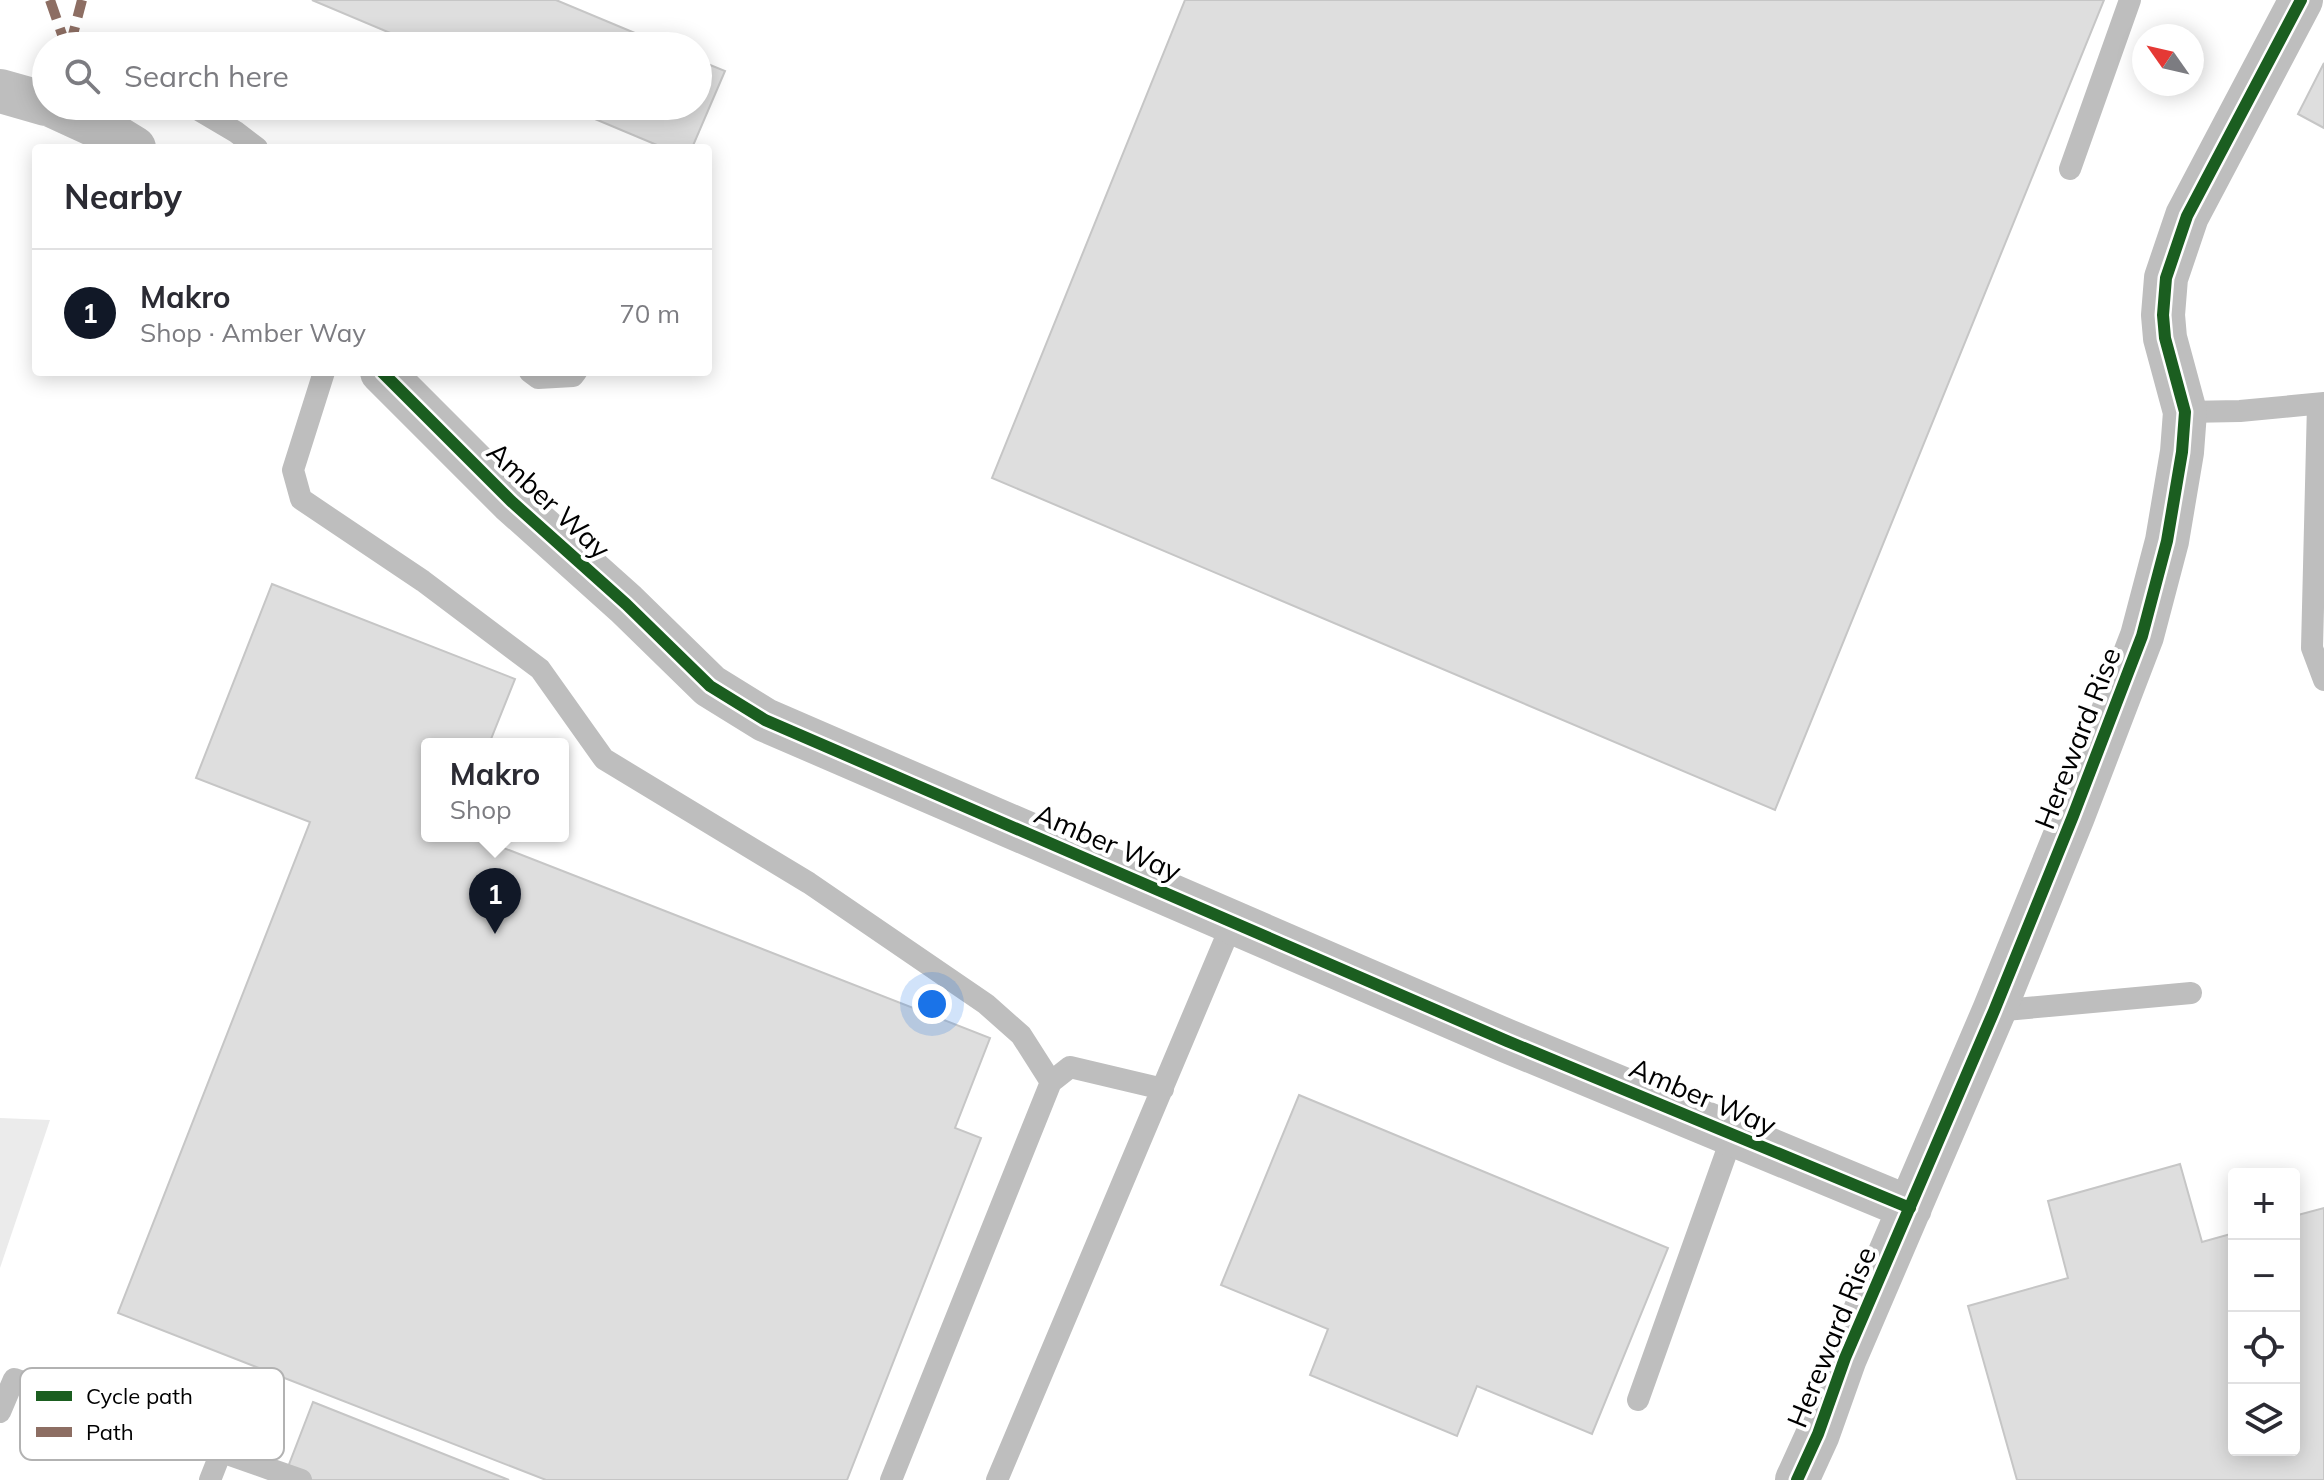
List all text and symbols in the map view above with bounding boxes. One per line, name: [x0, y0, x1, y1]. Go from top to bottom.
north arrow: [2132, 24, 2204, 96]
search box: [32, 32, 712, 120]
icon: search: [60, 54, 104, 98]
text: Search here: [124, 57, 289, 95]
text: Nearby: [64, 175, 182, 218]
text: Makro: [140, 278, 231, 316]
text: 1: [82, 297, 98, 330]
text: 70 m: [619, 297, 680, 330]
text: Shop · Amber Way: [140, 316, 366, 349]
street label: Amber Way: [480, 434, 618, 566]
street label: Hereward Rise: [2026, 642, 2128, 834]
popup: [421, 738, 569, 842]
text: Makro: [450, 755, 540, 793]
text: Shop: [450, 793, 512, 826]
street label: Amber Way: [1029, 795, 1187, 889]
pin: 1: [469, 868, 521, 934]
your location: [912, 984, 952, 1024]
street label: Amber Way: [1624, 1049, 1782, 1143]
map controls: [2228, 1168, 2300, 1456]
button: +: [2228, 1168, 2300, 1240]
button: −: [2228, 1240, 2300, 1312]
street label: Hereward Rise: [1779, 1242, 1883, 1432]
button: locate: [2228, 1312, 2300, 1384]
legend: [20, 1368, 284, 1460]
text: Cycle path: [86, 1382, 193, 1410]
button: layers: [2228, 1384, 2300, 1456]
text: Path: [86, 1418, 134, 1446]

